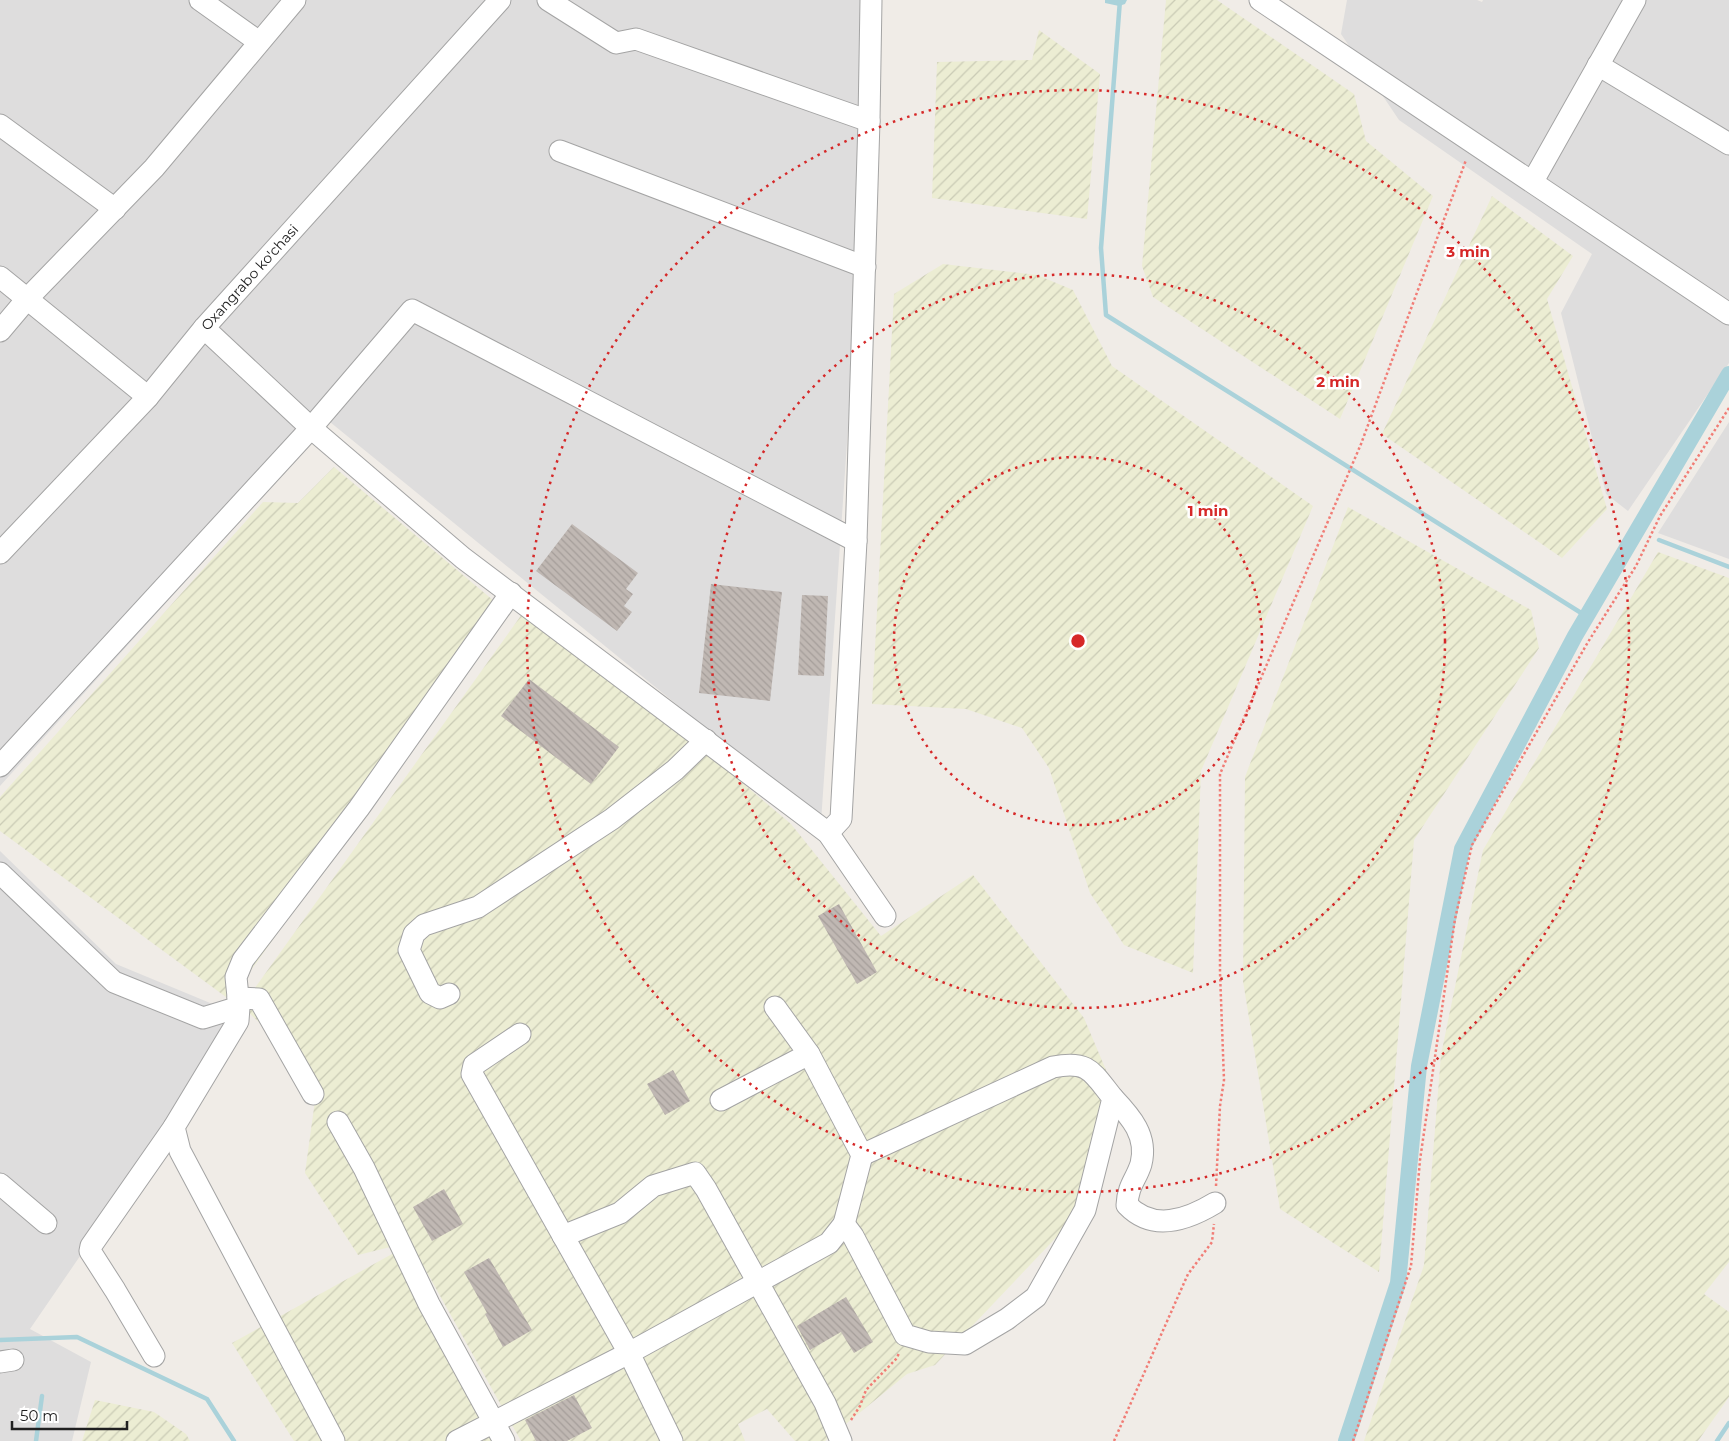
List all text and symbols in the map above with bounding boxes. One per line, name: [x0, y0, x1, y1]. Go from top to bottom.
street label: Oxangrabo ko'chasi: [197, 221, 302, 334]
text: 3 min: [1445, 242, 1490, 261]
text: 2 min: [1316, 372, 1360, 391]
text: 1 min: [1188, 501, 1228, 520]
centre of rings: [1069, 632, 1087, 650]
scale bar: [12, 1398, 128, 1430]
text: 50 m: [20, 1406, 58, 1425]

